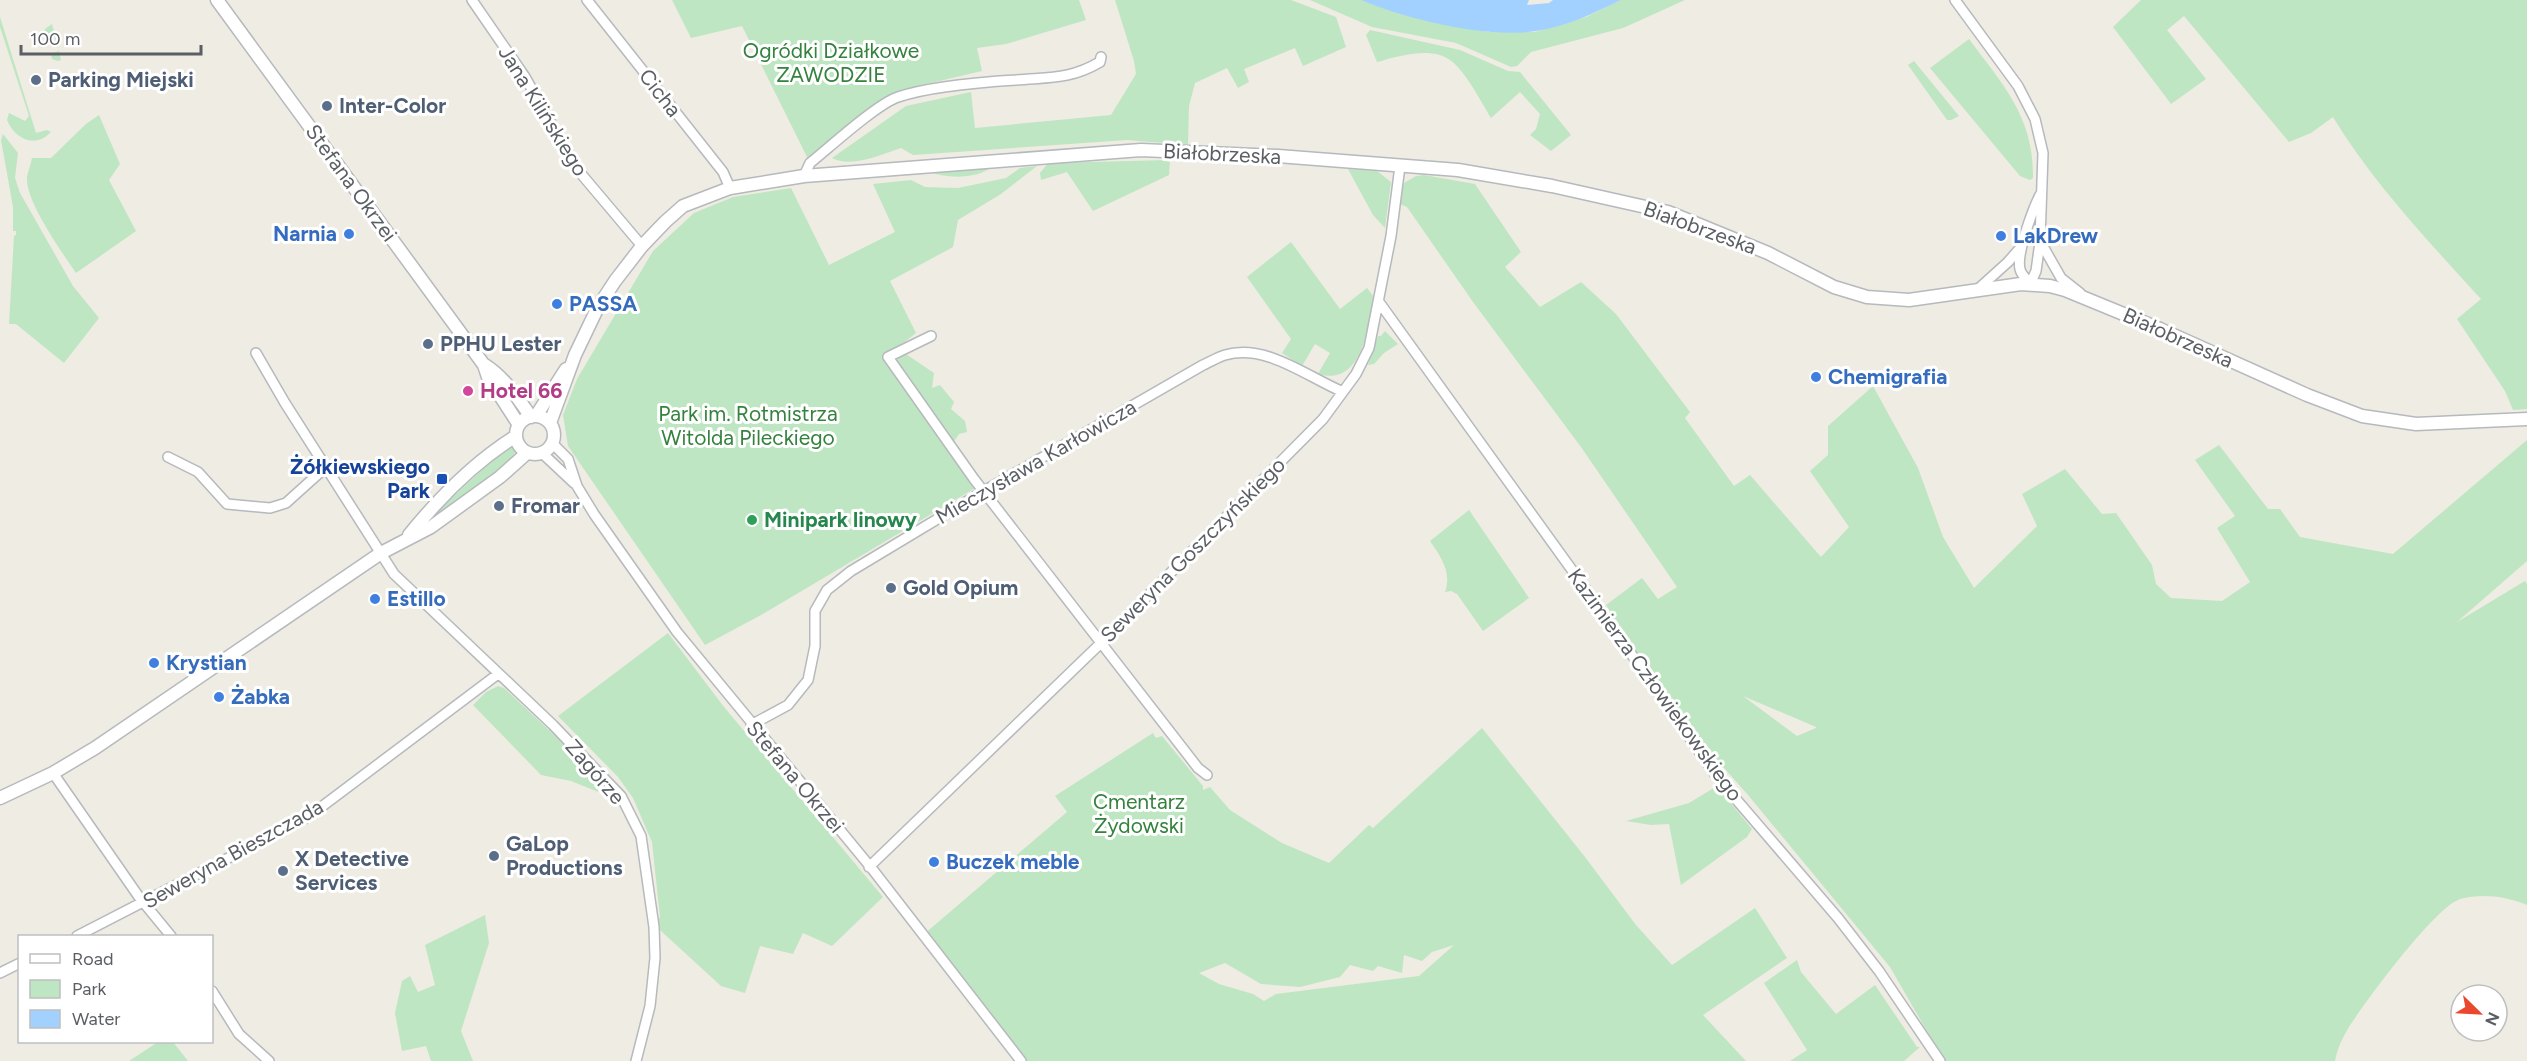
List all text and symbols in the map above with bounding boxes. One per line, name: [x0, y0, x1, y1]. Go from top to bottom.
scale bar: [21, 18, 201, 56]
text: 100 m: [30, 28, 80, 50]
park label: Ogródki Działkowe ZAWODZIE: [743, 38, 919, 87]
street label: Jana Kilińskiego: [493, 41, 593, 180]
street label: Cicha: [634, 64, 687, 122]
place label: Parking Miejski: [48, 67, 194, 92]
marker: Parking Miejski: [29, 73, 43, 87]
place label: Inter-Color: [339, 93, 446, 118]
marker: Inter-Color: [320, 99, 334, 113]
street label: Stefana Okrzei: [301, 119, 402, 246]
street label: Białobrzeska: [1162, 138, 1282, 169]
street label: Białobrzeska: [1640, 196, 1760, 259]
place label: Narnia: [273, 221, 337, 246]
place label: LakDrew: [2013, 223, 2099, 248]
marker: Narnia: [342, 227, 356, 241]
marker: LakDrew: [1994, 229, 2008, 243]
place label: PASSA: [569, 291, 637, 316]
marker: PASSA: [550, 297, 564, 311]
street label: Białobrzeska: [2119, 302, 2237, 373]
place label: PPHU Lester: [440, 331, 561, 356]
marker: PPHU Lester: [421, 337, 435, 351]
place label: Chemigrafia: [1828, 364, 1947, 389]
marker: Chemigrafia: [1809, 370, 1823, 384]
place label: Hotel 66: [480, 378, 562, 403]
marker: Hotel 66: [461, 384, 475, 398]
street label: Mieczysława Karłowicza: [931, 394, 1140, 529]
park label: Park im. Rotmistrza Witolda Pileckiego: [658, 401, 838, 450]
street label: Seweryna Goszczyńskiego: [1095, 452, 1290, 647]
place label: Żółkiewskiego Park: [290, 454, 431, 503]
marker: Żółkiewskiego Park: [435, 472, 449, 486]
place label: Fromar: [511, 493, 580, 518]
marker: Fromar: [492, 499, 506, 513]
place label: Minipark linowy: [764, 507, 918, 532]
marker: Minipark linowy: [745, 513, 759, 527]
street label: Kazimierza Człowiekowskiego: [1563, 564, 1748, 806]
place label: Gold Opium: [903, 575, 1018, 600]
marker: Gold Opium: [884, 581, 898, 595]
place label: Estillo: [387, 586, 446, 611]
marker: Estillo: [368, 592, 382, 606]
place label: Krystian: [166, 650, 247, 675]
marker: Krystian: [147, 656, 161, 670]
place label: Żabka: [231, 684, 290, 709]
marker: Żabka: [212, 690, 226, 704]
street label: Stefana Okrzei: [741, 716, 849, 838]
street label: Zagórze: [561, 734, 630, 809]
park label: Cmentarz Żydowski: [1093, 789, 1185, 838]
street label: Seweryna Bieszczada: [138, 794, 327, 914]
place label: GaLop Productions: [506, 831, 623, 880]
place label: X Detective Services: [295, 846, 409, 895]
marker: GaLop Productions: [487, 849, 501, 863]
place label: Buczek meble: [946, 849, 1080, 874]
marker: Buczek meble: [927, 855, 941, 869]
marker: X Detective Services: [276, 864, 290, 878]
legend: [18, 935, 213, 1043]
text: Road: [72, 948, 113, 970]
text: Park: [72, 978, 107, 1000]
north arrow: [2449, 983, 2509, 1043]
text: Water: [72, 1008, 120, 1030]
text: N: [2481, 1009, 2503, 1028]

